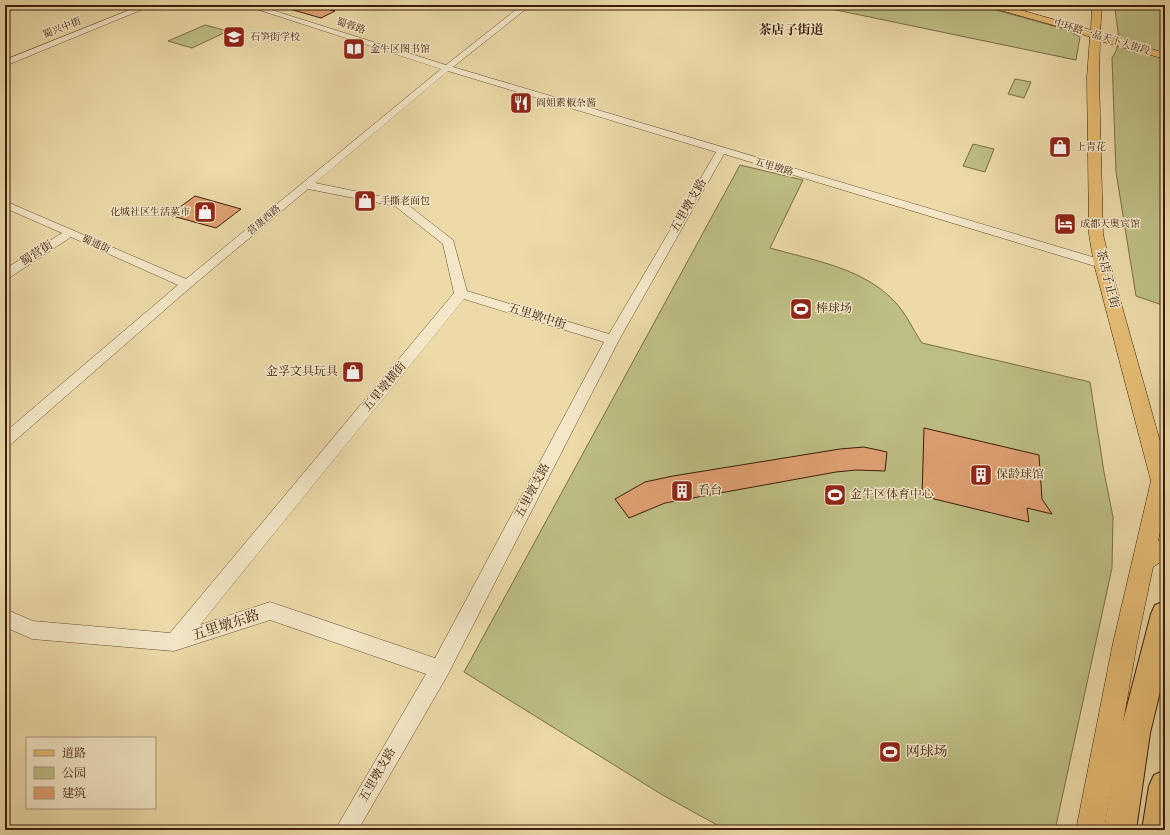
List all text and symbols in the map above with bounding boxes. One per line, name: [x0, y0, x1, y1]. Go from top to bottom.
street label: 蜀兴中街: [41, 14, 83, 42]
street label: 蜀蓉路: [335, 15, 367, 37]
street label: 中环路一品天下大街段: [1052, 16, 1152, 58]
district label: 茶店子街道: [758, 22, 824, 40]
school or university icon: 石笋街学校: [221, 24, 247, 50]
place label: 石笋街学校: [250, 30, 300, 44]
library icon: 金牛区图书馆: [341, 36, 367, 62]
place label: 金牛区图书馆: [370, 42, 430, 56]
restaurant icon: 阎姐素椒杂酱: [508, 90, 534, 116]
place label: 阎姐素椒杂酱: [536, 96, 596, 110]
shop icon: 上青花: [1047, 134, 1073, 160]
place label: 上青花: [1076, 140, 1106, 154]
street label: 五里墩路: [753, 155, 795, 179]
street label: 五里墩支路: [667, 176, 711, 236]
shop icon: 手撕老面包: [352, 188, 378, 214]
place label: 手撕老面包: [380, 194, 430, 208]
shop icon: 化城社区生活菜市: [192, 199, 218, 225]
street label: 营康西路: [244, 202, 284, 238]
place label: 化城社区生活菜市: [110, 205, 190, 219]
hotel icon: 成都天奥宾馆: [1052, 211, 1078, 237]
place label: 成都天奥宾馆: [1080, 217, 1140, 231]
street label: 蜀通街: [79, 232, 113, 256]
street label: 蜀营街: [18, 237, 57, 271]
street label: 茶店子正街: [1092, 248, 1122, 311]
sports icon: 棒球场: [788, 296, 814, 322]
street label: 五里墩中街: [506, 301, 569, 334]
place label: 棒球场: [816, 301, 852, 317]
street label: 五里墩横街: [360, 358, 411, 415]
shop icon: 金孚文具玩具: [340, 359, 366, 385]
place label: 金孚文具玩具: [266, 364, 338, 380]
street label: 五里墩支路: [512, 461, 554, 521]
building icon: 保龄球馆: [968, 462, 994, 488]
place label: 保龄球馆: [996, 467, 1044, 483]
building icon: 看台: [669, 478, 695, 504]
sports icon: 金牛区体育中心: [822, 482, 848, 508]
place label: 看台: [698, 483, 722, 499]
place label: 金牛区体育中心: [850, 487, 934, 503]
street label: 五里墩东路: [190, 606, 262, 646]
legend: [26, 737, 156, 809]
sports icon: 网球场: [877, 739, 903, 765]
place label: 网球场: [906, 743, 948, 762]
street label: 五里墩支路: [356, 745, 400, 805]
text: 道路: [62, 746, 86, 762]
text: 公园: [62, 766, 86, 782]
text: 建筑: [62, 786, 86, 802]

